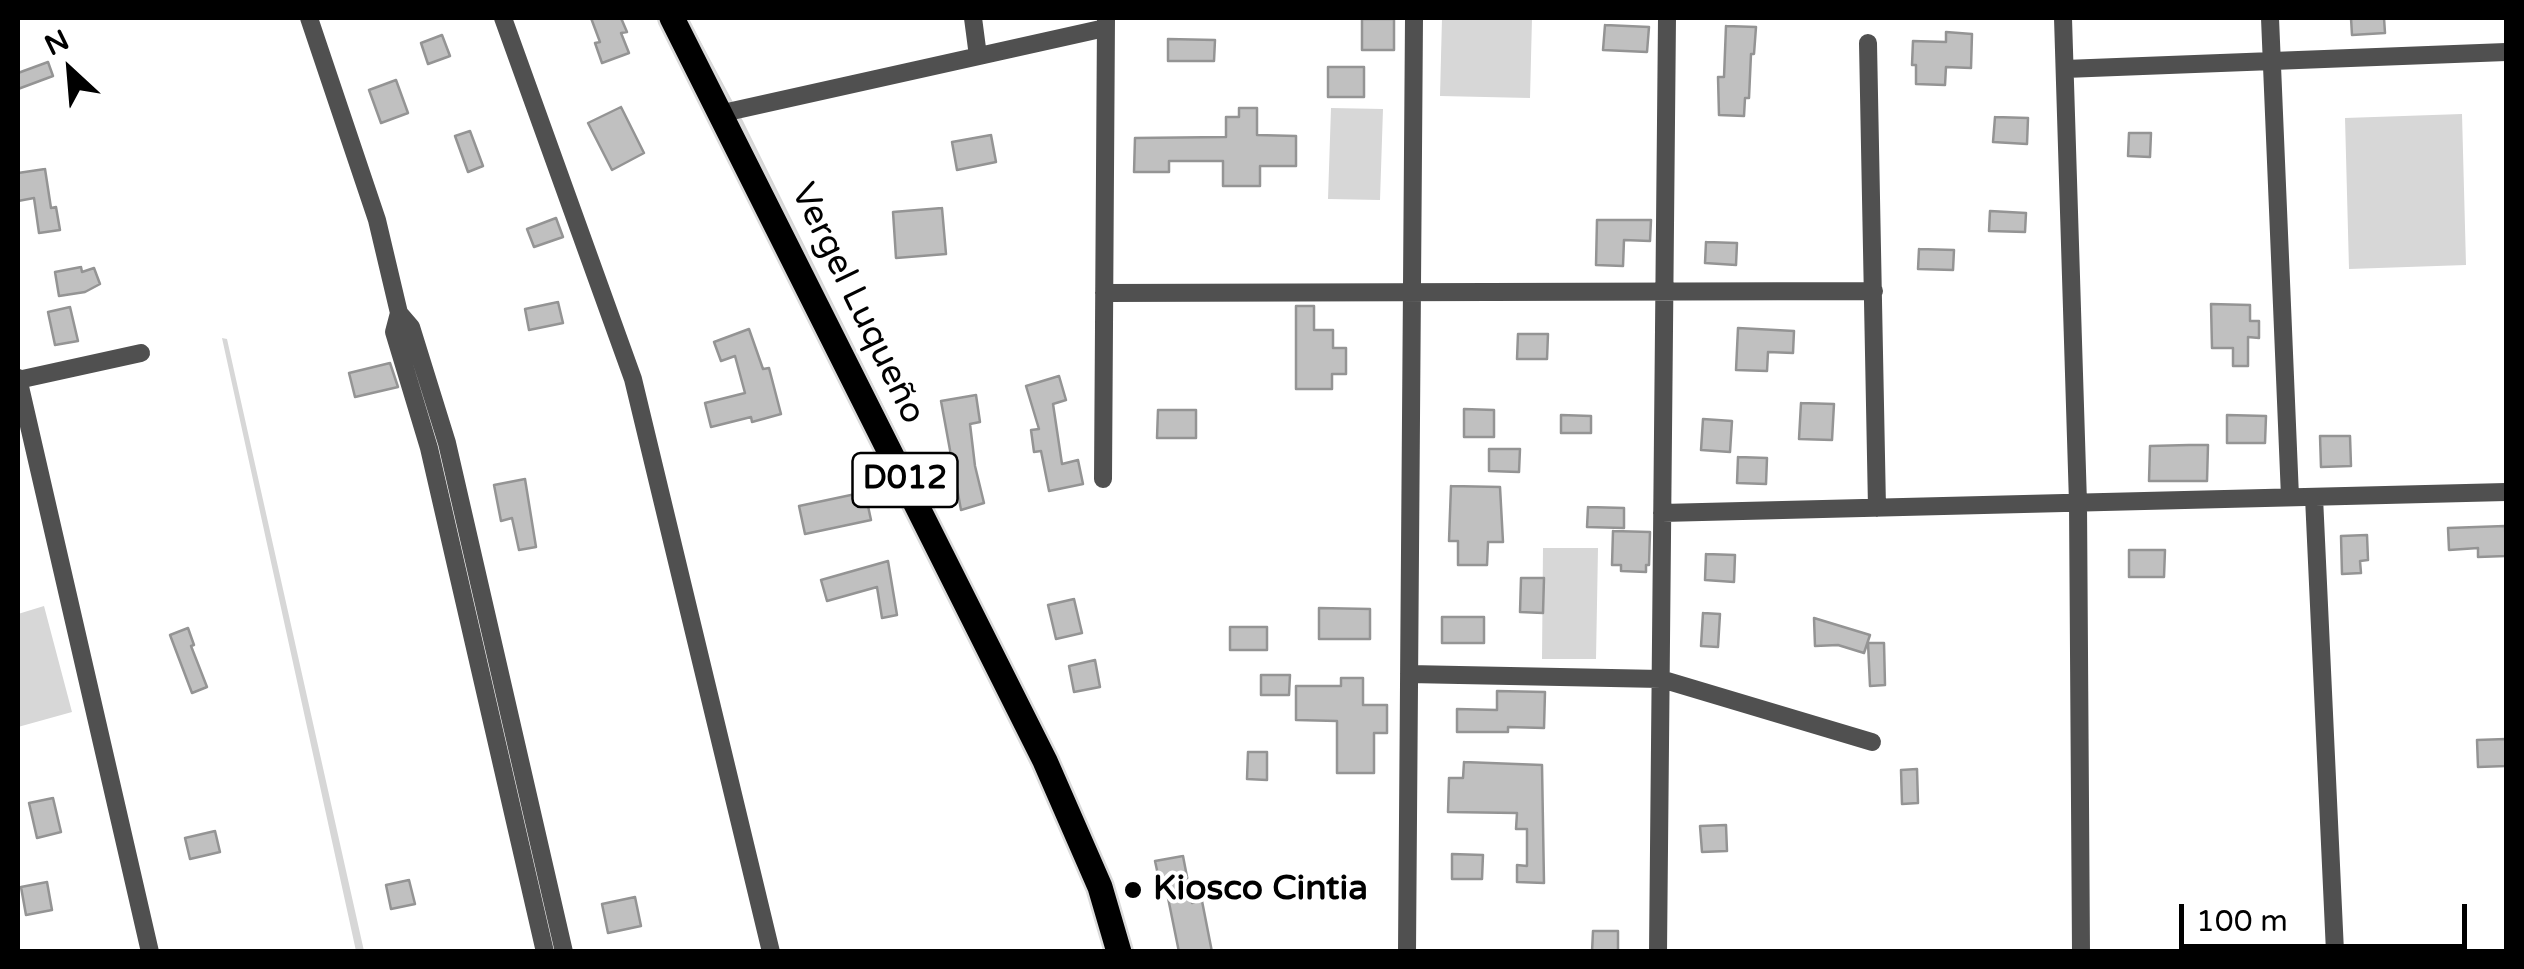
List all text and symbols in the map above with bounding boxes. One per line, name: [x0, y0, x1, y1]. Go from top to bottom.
north arrow: [20, 20, 120, 120]
text: N: [39, 23, 74, 63]
street label: Vergel Luqueño: [781, 177, 933, 431]
road number: D012: [852, 453, 958, 507]
place label: Kiosco Cintia: [1153, 869, 1368, 911]
marker: Kiosco Cintia: [1122, 879, 1144, 901]
scale bar: [2184, 884, 2472, 946]
text: 100 m: [2196, 903, 2288, 940]

